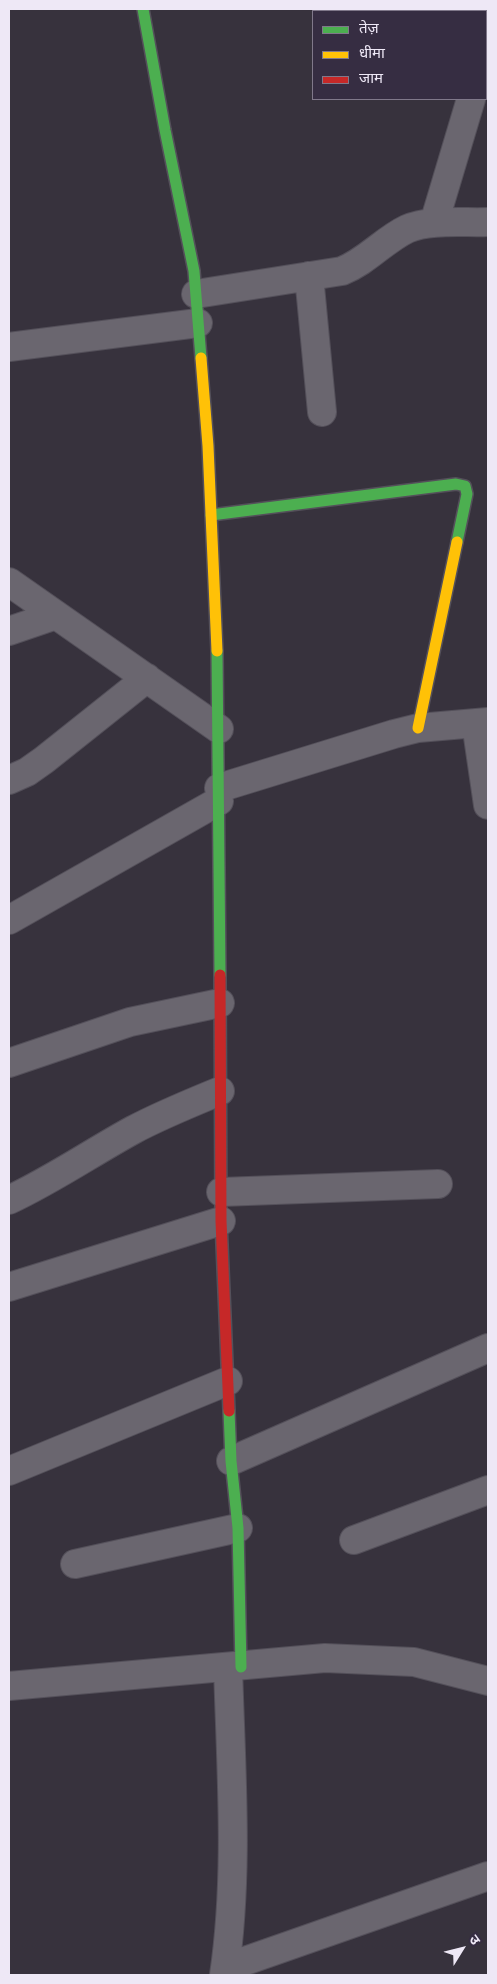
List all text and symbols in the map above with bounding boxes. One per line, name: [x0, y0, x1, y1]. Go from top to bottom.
legend: [312, 10, 487, 100]
text: तेज़: [359, 21, 379, 36]
text: धीमा: [359, 46, 385, 61]
text: जाम: [359, 71, 383, 86]
north arrow: [437, 1924, 487, 1974]
text: उ: [466, 1933, 482, 1948]

